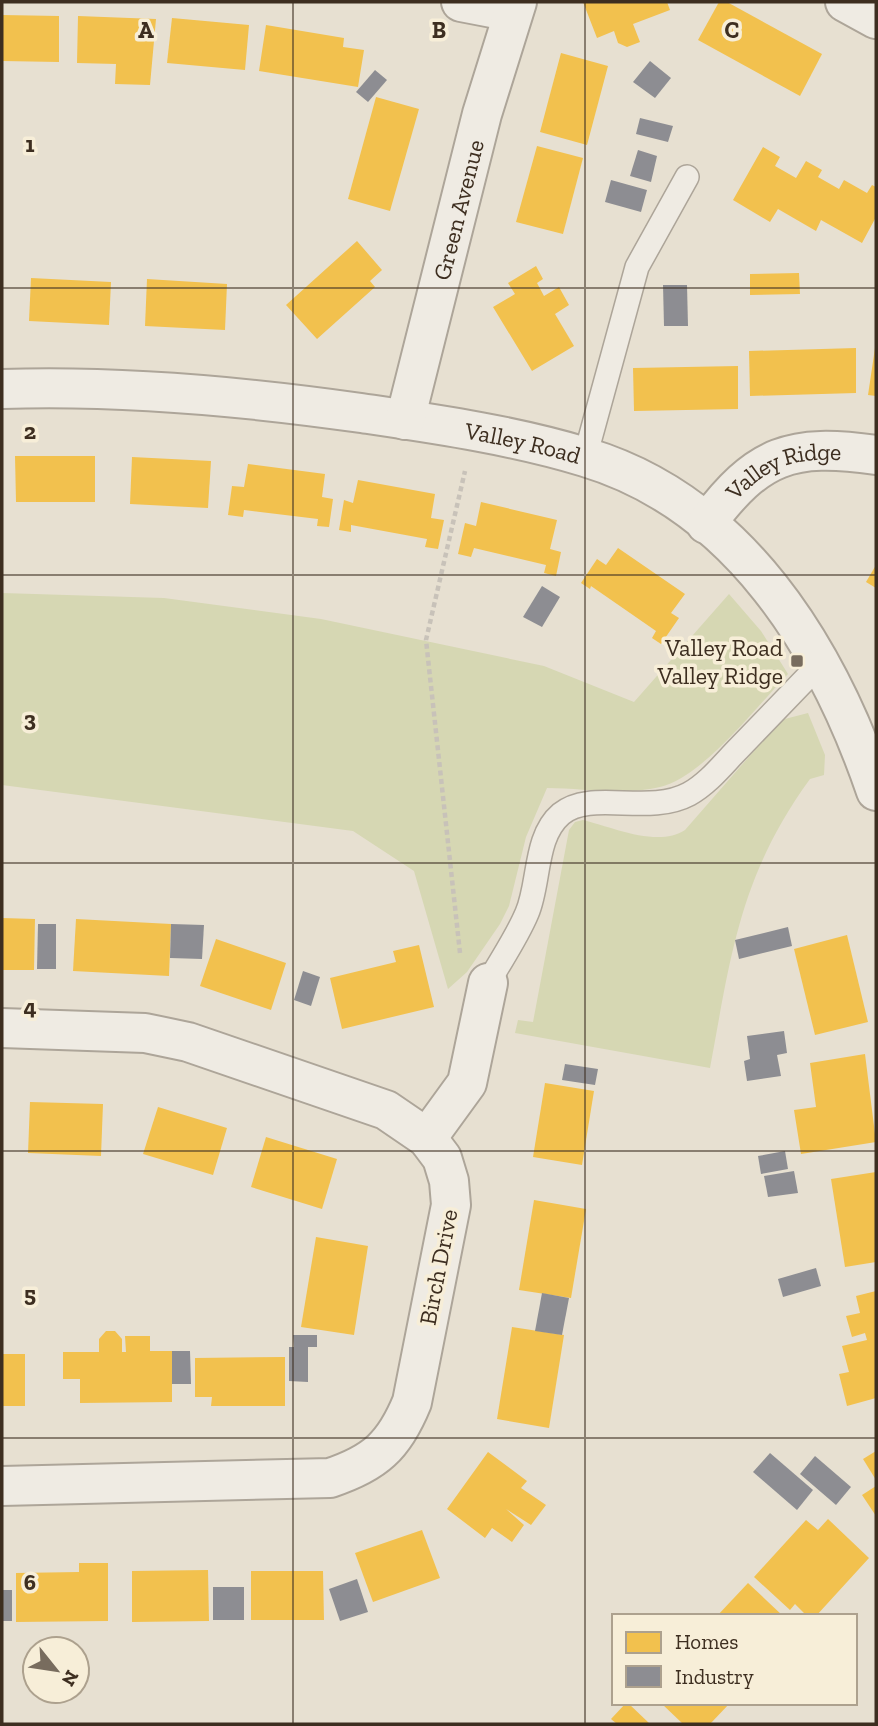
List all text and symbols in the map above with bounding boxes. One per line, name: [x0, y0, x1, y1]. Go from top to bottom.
text: A: [138, 16, 154, 44]
text: B: [432, 16, 446, 44]
text: C: [725, 16, 739, 44]
text: 1: [25, 130, 35, 158]
street label: Green Avenue: [426, 136, 490, 283]
street label: Valley Road: [462, 415, 585, 470]
text: 2: [24, 417, 36, 445]
street label: Valley Ridge: [718, 436, 842, 506]
place label: Valley Road Valley Ridge: [656, 633, 783, 690]
marker: Valley Road Valley Ridge: [789, 653, 805, 669]
text: 3: [24, 705, 36, 733]
text: 4: [23, 993, 37, 1021]
street label: Birch Drive: [413, 1207, 463, 1327]
text: 5: [24, 1280, 36, 1308]
text: 6: [24, 1568, 36, 1596]
legend: [612, 1614, 857, 1705]
text: Homes: [675, 1629, 738, 1654]
north arrow: [21, 1635, 91, 1705]
text: Industry: [675, 1664, 754, 1689]
text: N: [57, 1666, 84, 1690]

